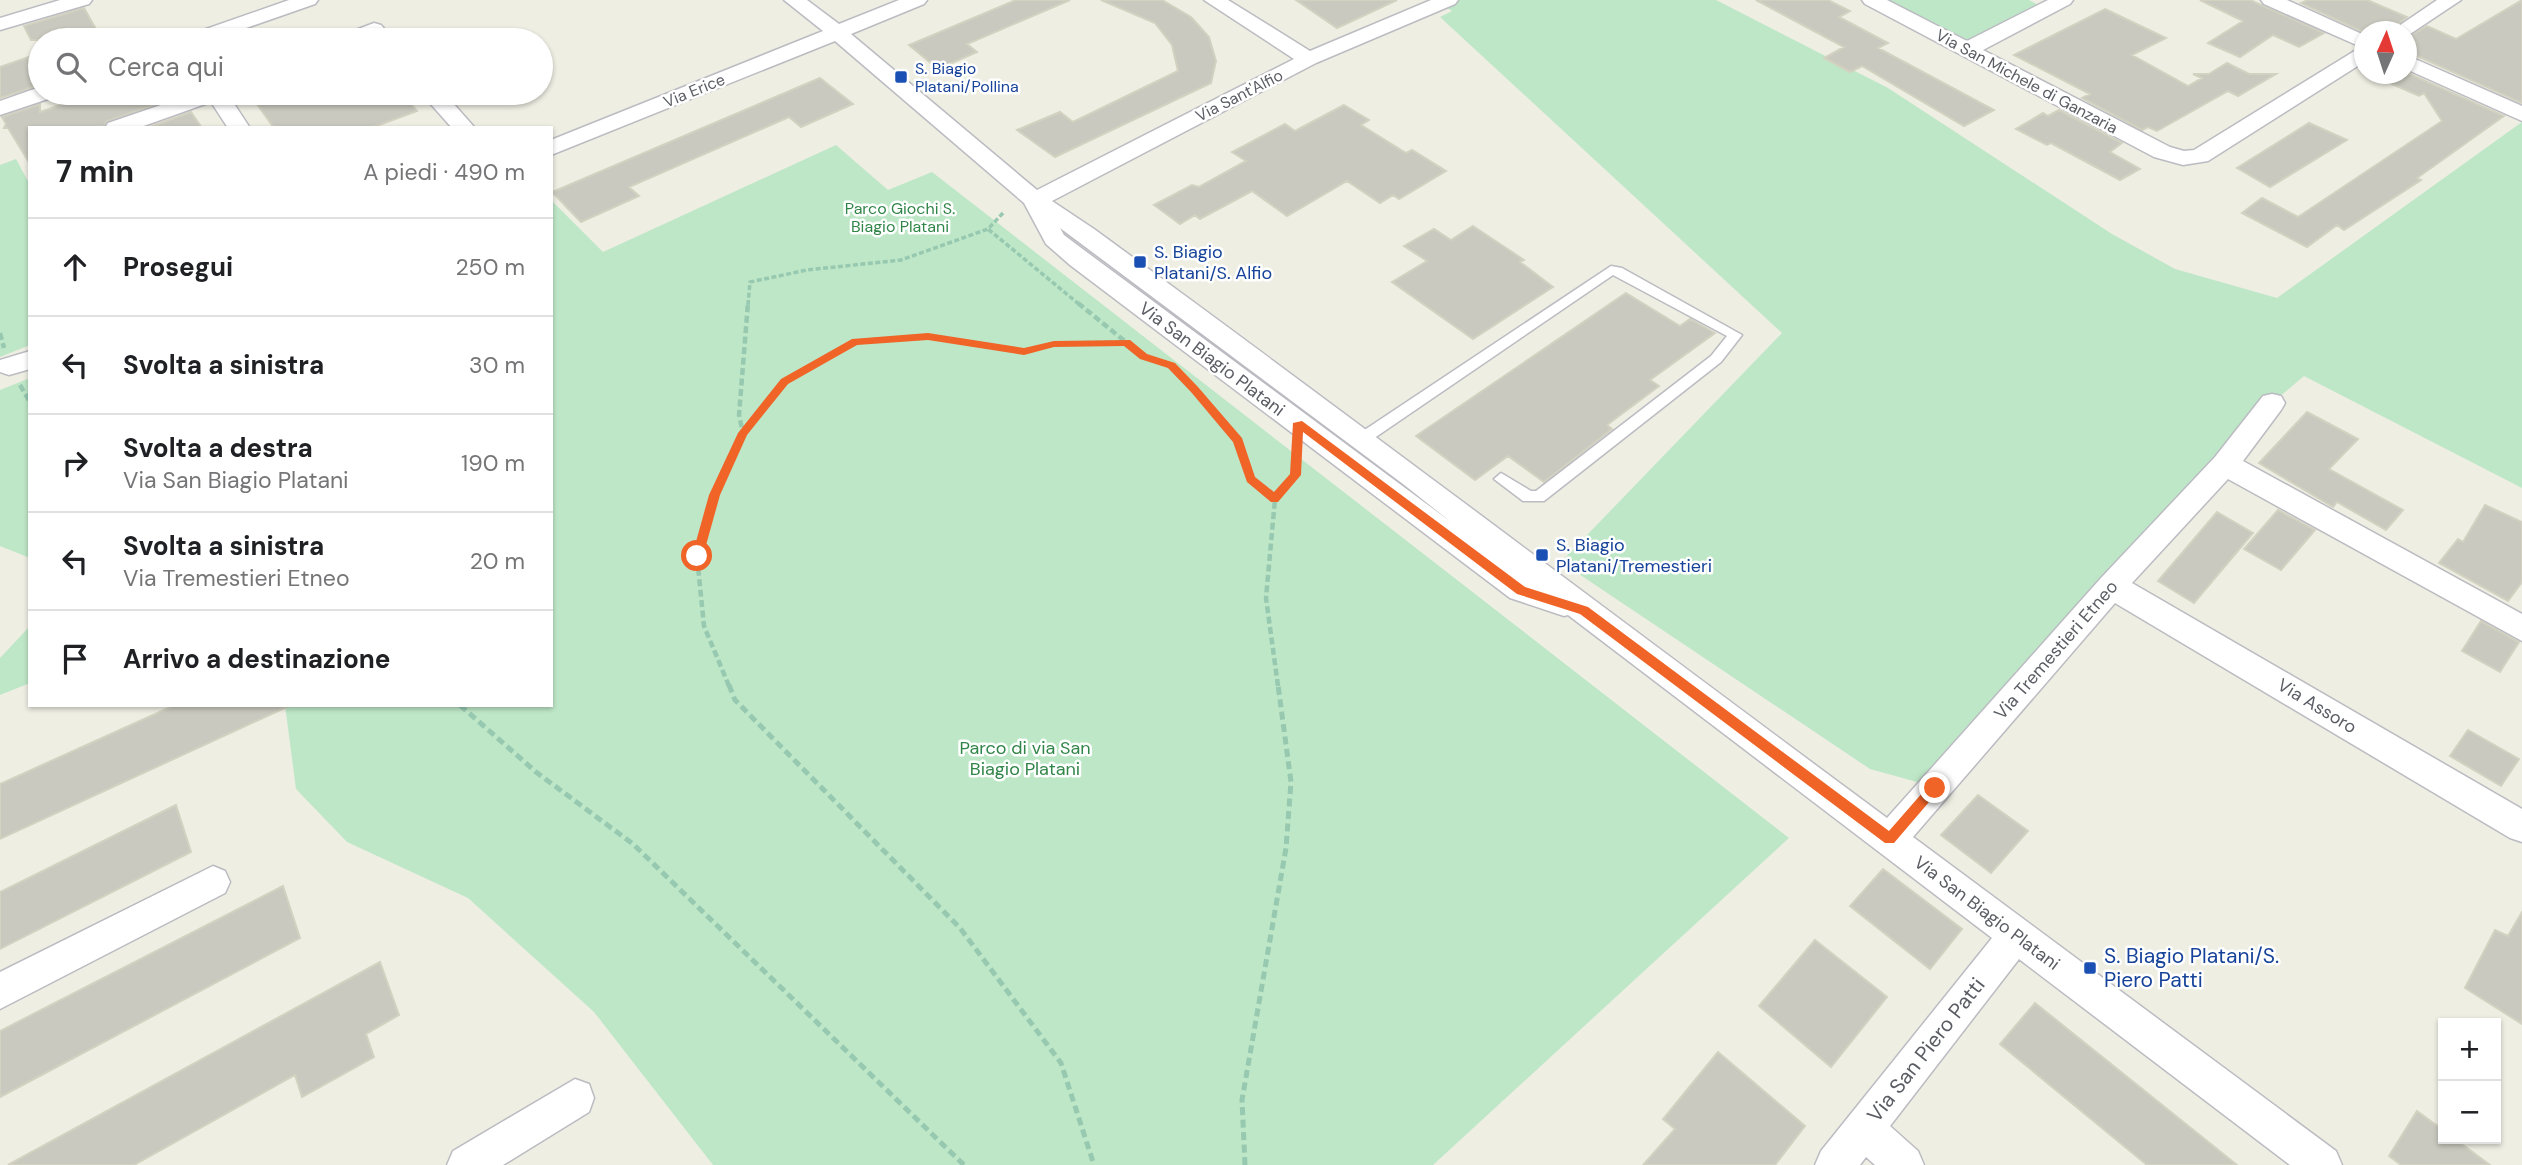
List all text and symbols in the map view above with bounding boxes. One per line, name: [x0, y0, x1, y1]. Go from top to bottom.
north arrow: [2354, 21, 2417, 84]
street label: Via San Michele di Ganzaria: [1932, 24, 2121, 138]
search box: [28, 28, 553, 105]
icon: search: [52, 48, 90, 86]
text: Cerca qui: [108, 50, 224, 84]
place label: S. Biagio Platani/Pollina: [915, 58, 1019, 97]
street label: Via Sant'Alfio: [1192, 64, 1286, 126]
street label: Via Erice: [660, 69, 728, 112]
marker: S. Biagio Platani/Pollina: [893, 69, 909, 85]
text: 7 min: [56, 152, 134, 191]
text: A piedi · 490 m: [363, 157, 525, 187]
park label: Parco Giochi S. Biagio Platani: [845, 198, 955, 237]
place label: S. Biagio Platani/S. Alfio: [1154, 240, 1272, 285]
icon: ahead: [56, 248, 94, 286]
text: Prosegui: [123, 250, 233, 284]
text: 250 m: [455, 252, 525, 282]
marker: S. Biagio Platani/S. Alfio: [1132, 254, 1148, 270]
street label: Via San Biagio Platani: [1134, 296, 1290, 422]
icon: left: [56, 346, 94, 384]
text: Svolta a sinistra: [123, 348, 324, 382]
text: 30 m: [469, 350, 525, 380]
text: Svolta a destra: [123, 431, 313, 465]
icon: right: [56, 444, 94, 482]
text: 190 m: [461, 448, 525, 478]
text: Via San Biagio Platani: [123, 465, 349, 495]
text: Svolta a sinistra: [123, 529, 324, 563]
place label: S. Biagio Platani/Tremestieri: [1556, 533, 1712, 578]
route start: [681, 540, 712, 571]
icon: left: [56, 542, 94, 580]
text: 20 m: [470, 546, 525, 576]
marker: S. Biagio Platani/Tremestieri: [1534, 547, 1550, 563]
text: Via Tremestieri Etneo: [123, 563, 350, 593]
street label: Via Tremestieri Etneo: [1989, 575, 2123, 725]
icon: arrive: [56, 640, 94, 678]
text: Arrivo a destinazione: [123, 642, 390, 676]
street label: Via Assoro: [2273, 673, 2361, 739]
park label: Parco di via San Biagio Platani: [959, 736, 1091, 781]
route end: [1919, 772, 1950, 803]
street label: Via San Biagio Platani: [1909, 850, 2065, 976]
place label: S. Biagio Platani/S. Piero Patti: [2104, 942, 2279, 994]
marker: S. Biagio Platani/S. Piero Patti: [2082, 960, 2098, 976]
street label: Via San Piero Patti: [1861, 972, 1991, 1128]
map controls: [2438, 1018, 2501, 1144]
button: +: [2438, 1018, 2501, 1081]
button: −: [2438, 1081, 2501, 1144]

